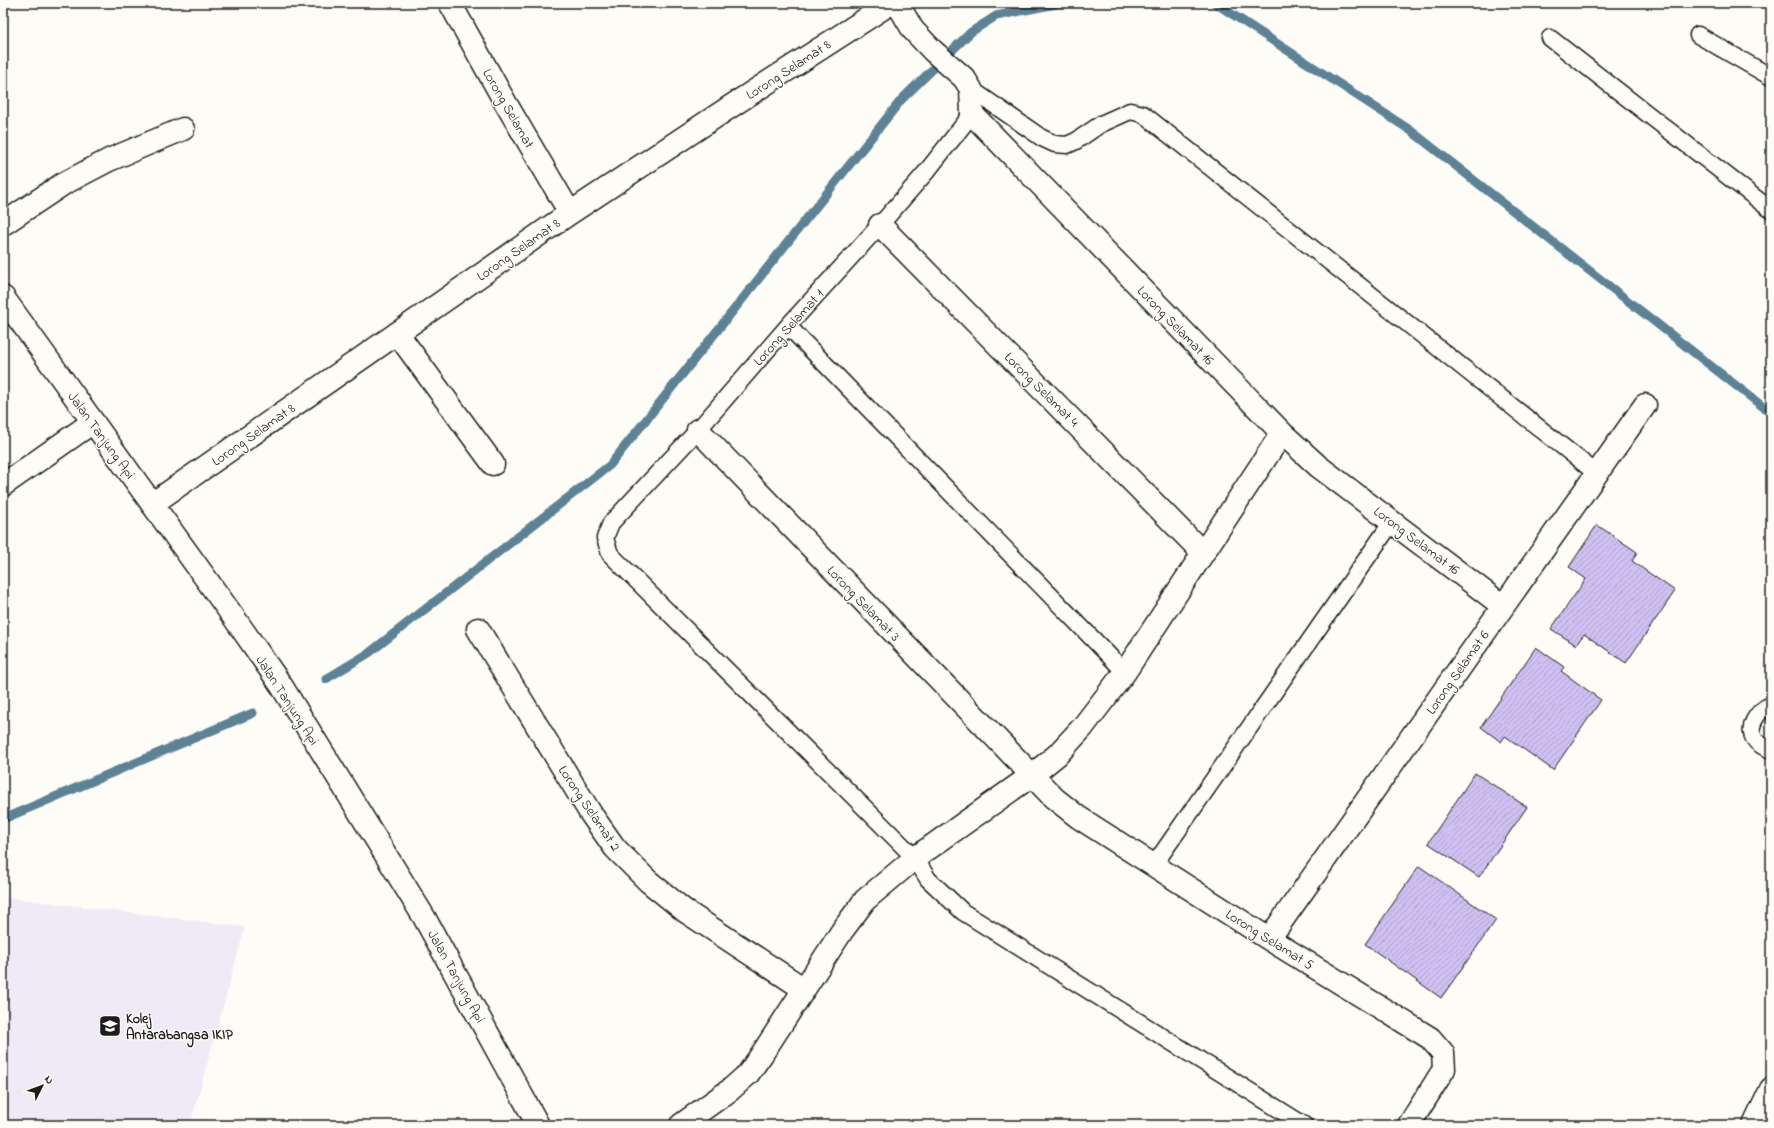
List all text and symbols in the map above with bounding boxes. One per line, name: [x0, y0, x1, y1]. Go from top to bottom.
street label: Lorong Selamat 8: [742, 35, 836, 107]
street label: Lorong Selamat: [475, 65, 539, 153]
street label: Lorong Selamat 8: [473, 214, 566, 288]
street label: Lorong Selamat 16: [1131, 282, 1218, 371]
street label: Lorong Selamat 1: [749, 285, 830, 372]
street label: Lorong Selamat 4: [998, 348, 1083, 433]
street label: Jalan Tanjung Api: [61, 388, 140, 484]
street label: Lorong Selamat 8: [208, 399, 301, 473]
street label: Lorong Selamat 16: [1368, 502, 1464, 581]
street label: Lorong Selamat 3: [820, 561, 905, 648]
street label: Lorong Selamat 6: [1421, 626, 1496, 720]
street label: Jalan Tanjung Api: [249, 652, 324, 750]
street label: Lorong Selamat 2: [551, 762, 625, 857]
street label: Lorong Selamat 5: [1220, 905, 1317, 977]
street label: Jalan Tanjung Api: [421, 926, 490, 1028]
place label: Kolej Antarabangsa IKIP: [126, 1009, 233, 1048]
school or university icon: Kolej Antarabangsa IKIP: [97, 1013, 123, 1039]
north arrow: [22, 1066, 62, 1106]
text: N: [40, 1072, 57, 1088]

